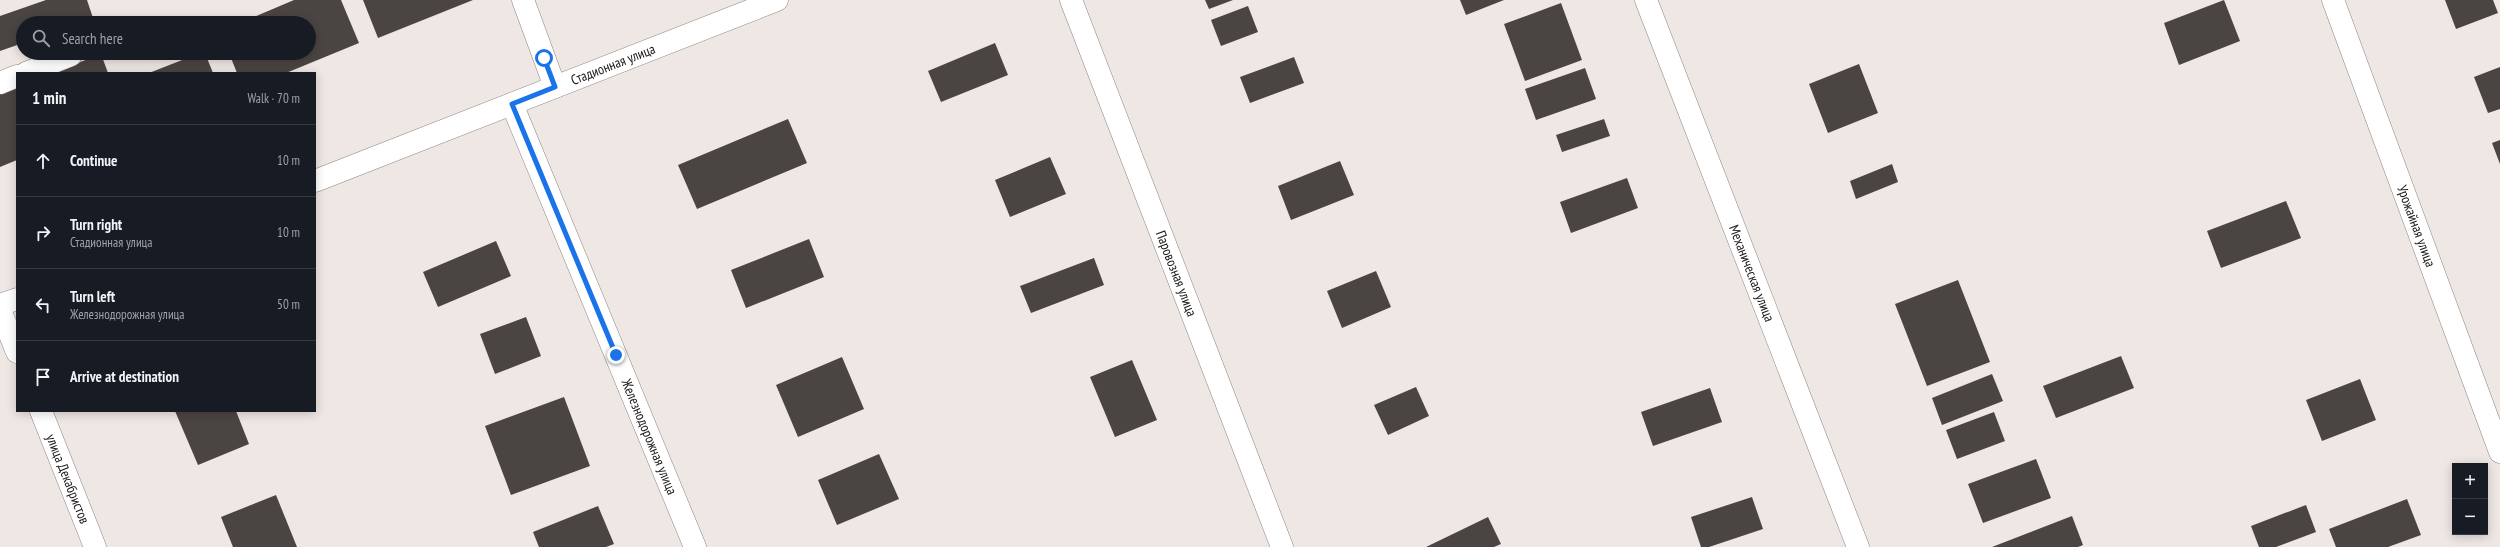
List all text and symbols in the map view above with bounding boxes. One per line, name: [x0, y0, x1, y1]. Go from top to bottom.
search box: [16, 16, 316, 60]
icon: search: [30, 27, 52, 49]
text: Search here: [62, 29, 123, 48]
street label: Стадионная улица: [568, 40, 658, 89]
route start: [535, 49, 553, 67]
text: 1 min: [32, 87, 66, 109]
text: Walk · 70 m: [248, 90, 300, 107]
icon: ahead: [32, 150, 54, 172]
text: Continue: [70, 151, 117, 170]
text: 10 m: [277, 152, 300, 169]
street label: Урожайная улица: [2393, 183, 2440, 269]
text: Turn right: [70, 215, 122, 234]
icon: right: [32, 222, 54, 244]
street label: Механическая улица: [1725, 222, 1779, 324]
text: 10 m: [277, 224, 300, 241]
street label: Паровозная улица: [1152, 228, 1201, 319]
text: Стадионная улица: [70, 234, 153, 251]
text: Turn left: [70, 287, 115, 306]
icon: left: [32, 294, 54, 316]
text: 50 m: [277, 296, 300, 313]
text: Железнодорожная улица: [70, 306, 185, 323]
route end: [607, 346, 625, 364]
icon: arrive: [32, 366, 54, 388]
text: Arrive at destination: [70, 367, 179, 386]
street label: Железнодорожная улица: [617, 375, 681, 497]
street label: улица Декабристов: [42, 431, 94, 527]
map controls: [2452, 463, 2488, 535]
button: +: [2452, 463, 2488, 499]
button: −: [2452, 499, 2488, 535]

